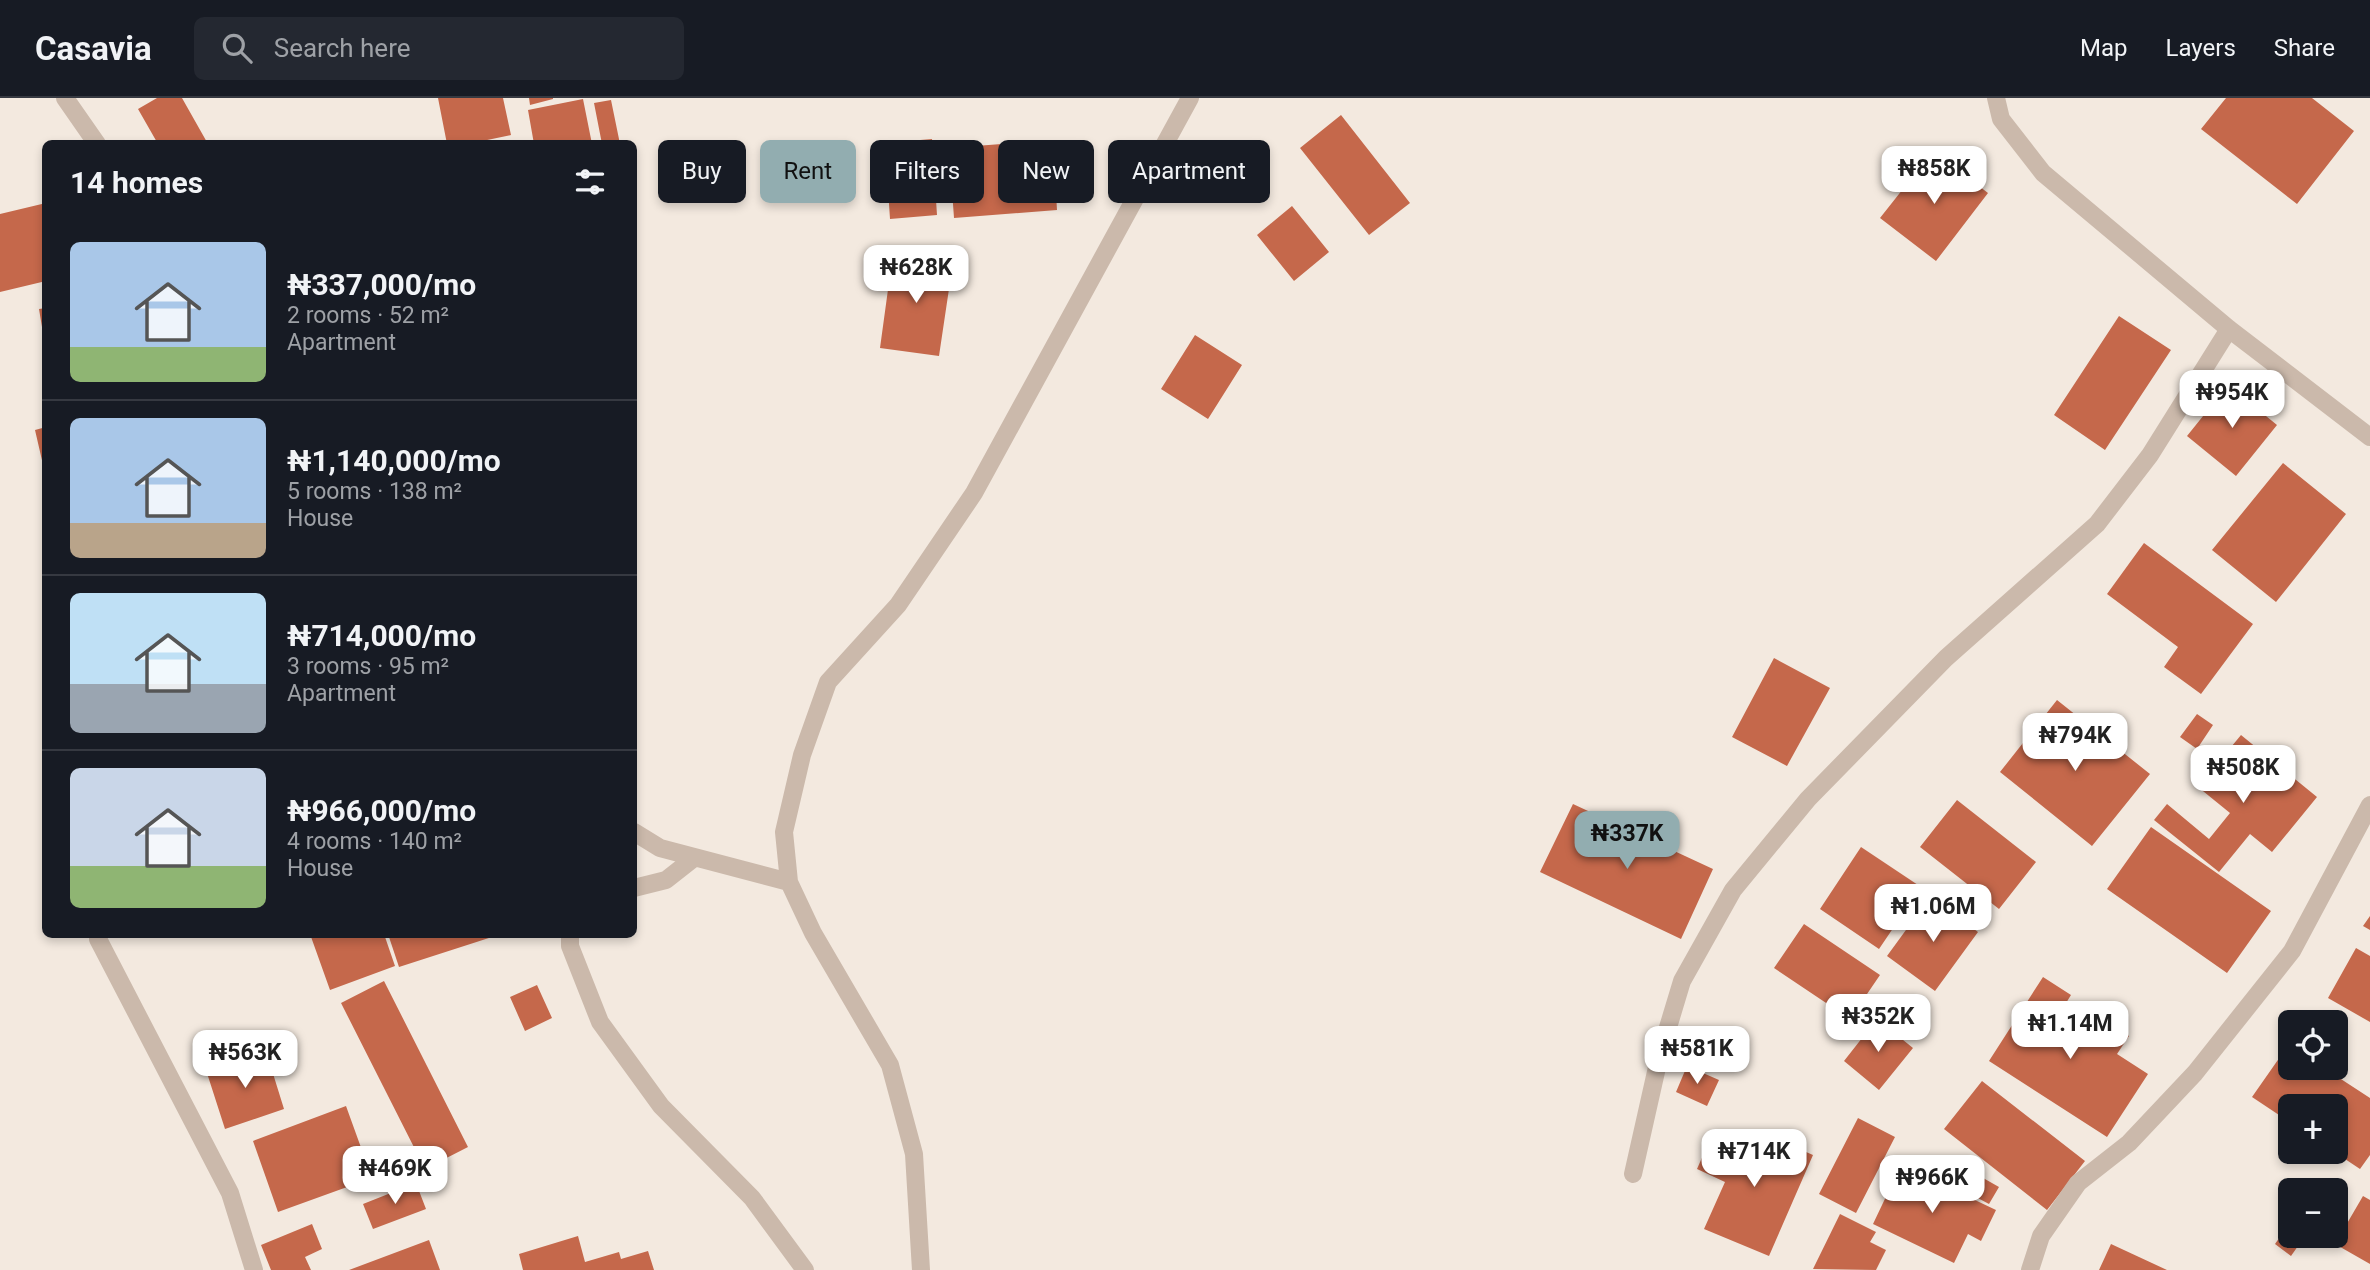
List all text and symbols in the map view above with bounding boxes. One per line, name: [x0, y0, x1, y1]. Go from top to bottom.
search box: [194, 17, 684, 80]
text: Casavia: [35, 29, 152, 68]
icon: search: [218, 29, 256, 67]
text: Search here: [274, 33, 411, 63]
text: Map: [2080, 34, 2128, 62]
text: Layers: [2166, 34, 2236, 62]
text: Share: [2274, 34, 2335, 62]
chip: Buy: [658, 140, 746, 203]
chip: Rent: [760, 140, 856, 203]
chip: Filters: [870, 140, 984, 203]
chip: New: [998, 140, 1094, 203]
chip: Apartment: [1108, 140, 1270, 203]
pin: ₦858K: [1885, 146, 1983, 206]
text: ₦858K: [1898, 155, 1970, 182]
icon: filters: [571, 163, 609, 201]
text: 14 homes: [70, 165, 203, 200]
pin: ₦628K: [867, 246, 965, 305]
text: ₦628K: [880, 254, 952, 281]
text: ₦337,000/mo: [287, 267, 476, 302]
icon: home: [126, 270, 210, 354]
text: 2 rooms · 52 m²: [287, 302, 449, 329]
text: Apartment: [287, 329, 396, 356]
pin: ₦954K: [2183, 370, 2281, 430]
text: ₦954K: [2196, 379, 2268, 406]
text: ₦1,140,000/mo: [287, 443, 501, 478]
icon: home: [126, 446, 210, 530]
text: 5 rooms · 138 m²: [287, 478, 462, 505]
text: House: [287, 505, 353, 532]
text: ₦714,000/mo: [287, 618, 476, 653]
icon: home: [126, 621, 210, 705]
text: 3 rooms · 95 m²: [287, 653, 449, 680]
text: Apartment: [287, 680, 396, 707]
pin: ₦794K: [2026, 714, 2124, 773]
text: ₦794K: [2039, 722, 2111, 749]
pin: ₦508K: [2194, 746, 2292, 805]
text: ₦508K: [2207, 754, 2279, 781]
text: ₦966,000/mo: [287, 793, 476, 828]
icon: home: [126, 796, 210, 880]
pin: ₦337K: [1578, 812, 1676, 871]
text: ₦337K: [1591, 820, 1663, 847]
text: 4 rooms · 140 m²: [287, 828, 462, 855]
text: House: [287, 855, 353, 882]
pin: ₦1.06M: [1876, 884, 1990, 944]
text: ₦1.06M: [1890, 893, 1976, 920]
pin: ₦352K: [1829, 995, 1927, 1054]
pin: ₦1.14M: [2013, 1002, 2127, 1061]
text: ₦352K: [1842, 1003, 1914, 1030]
text: ₦1.14M: [2027, 1010, 2113, 1037]
map controls: [2278, 1010, 2348, 1248]
button: locate: [2278, 1010, 2348, 1080]
pin: ₦581K: [1648, 1026, 1746, 1086]
pin: ₦563K: [196, 1030, 294, 1090]
text: ₦581K: [1661, 1035, 1733, 1062]
text: ₦563K: [209, 1039, 281, 1066]
button: +: [2278, 1094, 2348, 1164]
pin: ₦714K: [1705, 1130, 1803, 1189]
text: ₦714K: [1718, 1138, 1790, 1165]
pin: ₦469K: [346, 1146, 444, 1206]
text: ₦469K: [359, 1155, 431, 1182]
pin: ₦966K: [1883, 1156, 1981, 1215]
text: ₦966K: [1896, 1164, 1968, 1191]
button: −: [2278, 1178, 2348, 1248]

